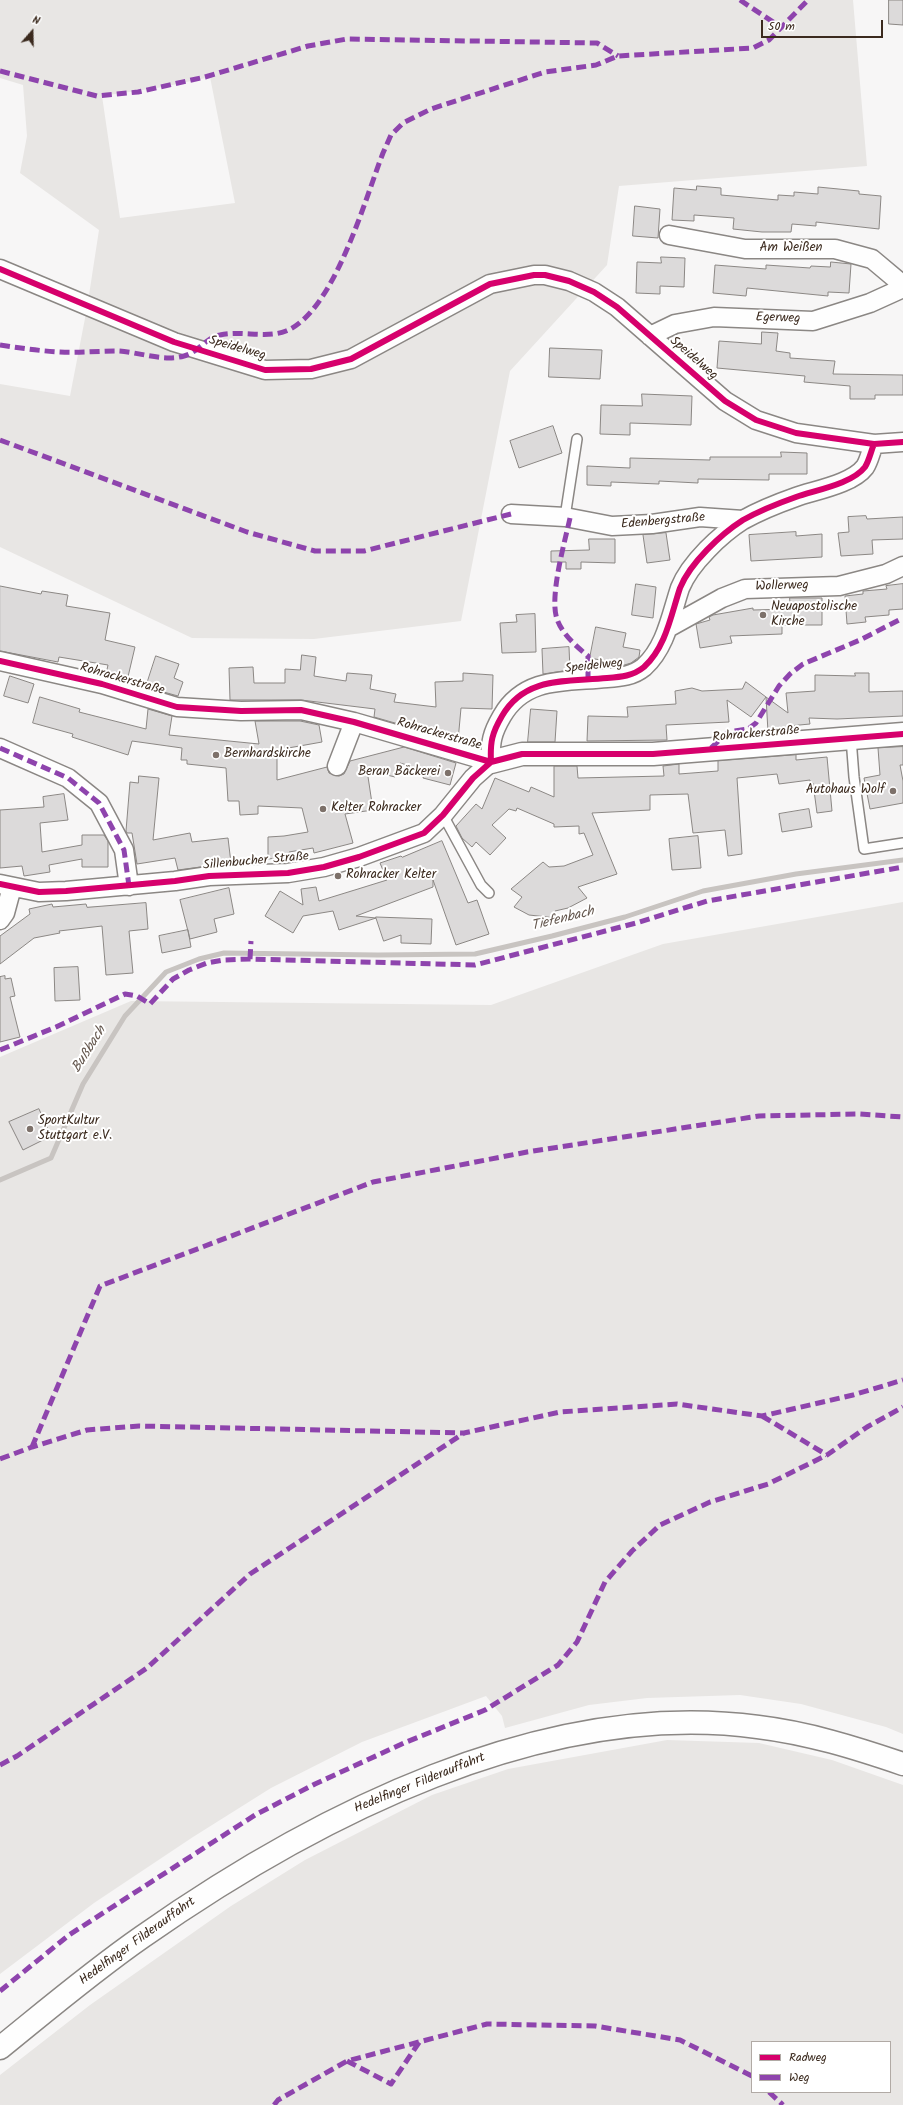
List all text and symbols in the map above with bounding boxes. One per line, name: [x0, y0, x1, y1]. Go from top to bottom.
text: N: [30, 11, 42, 30]
north arrow: [12, 12, 52, 52]
scale bar: [763, 12, 885, 38]
text: 50 m: [768, 17, 795, 36]
street label: Am Weißen: [760, 241, 822, 257]
street label: Egerweg: [755, 310, 801, 328]
street label: Speidelweg: [207, 333, 267, 365]
street label: Speidelweg: [666, 334, 720, 384]
street label: Edenbergstraße: [620, 511, 706, 533]
street label: Wollerweg: [755, 578, 809, 596]
place label: Neuapostolische Kirche: [771, 600, 857, 631]
marker: Neuapostolische Kirche: [758, 610, 768, 620]
street label: Speidelweg: [564, 656, 624, 678]
street label: Rohrackerstraße: [78, 660, 166, 700]
street label: Rohrackerstraße: [395, 715, 483, 755]
street label: Rohrackerstraße: [712, 723, 800, 747]
place label: Bernhardskirche: [224, 747, 311, 763]
marker: Bernhardskirche: [211, 750, 221, 760]
place label: Beran Bäckerei: [358, 765, 440, 781]
marker: Beran Bäckerei: [443, 768, 453, 778]
place label: Autohaus Wolf: [806, 783, 885, 799]
marker: Autohaus Wolf: [888, 786, 898, 796]
place label: Kelter Rohracker: [331, 801, 421, 817]
marker: Kelter Rohracker: [318, 804, 328, 814]
street label: Sillenbucher Straße: [202, 850, 310, 874]
place label: Rohracker Kelter: [346, 868, 436, 884]
marker: Rohracker Kelter: [333, 871, 343, 881]
water label: Tiefenbach: [530, 904, 596, 936]
water label: Bußbach: [69, 1024, 111, 1076]
place label: SportKultur Stuttgart e.V.: [38, 1114, 112, 1145]
marker: SportKultur Stuttgart e.V.: [25, 1124, 35, 1134]
street label: Hedelfinger Filderauffahrt: [352, 1751, 488, 1817]
street label: Hedelfinger Filderauffahrt: [77, 1895, 199, 1989]
legend: [751, 2041, 891, 2093]
text: Radweg: [789, 2048, 827, 2067]
text: Weg: [789, 2068, 809, 2087]

